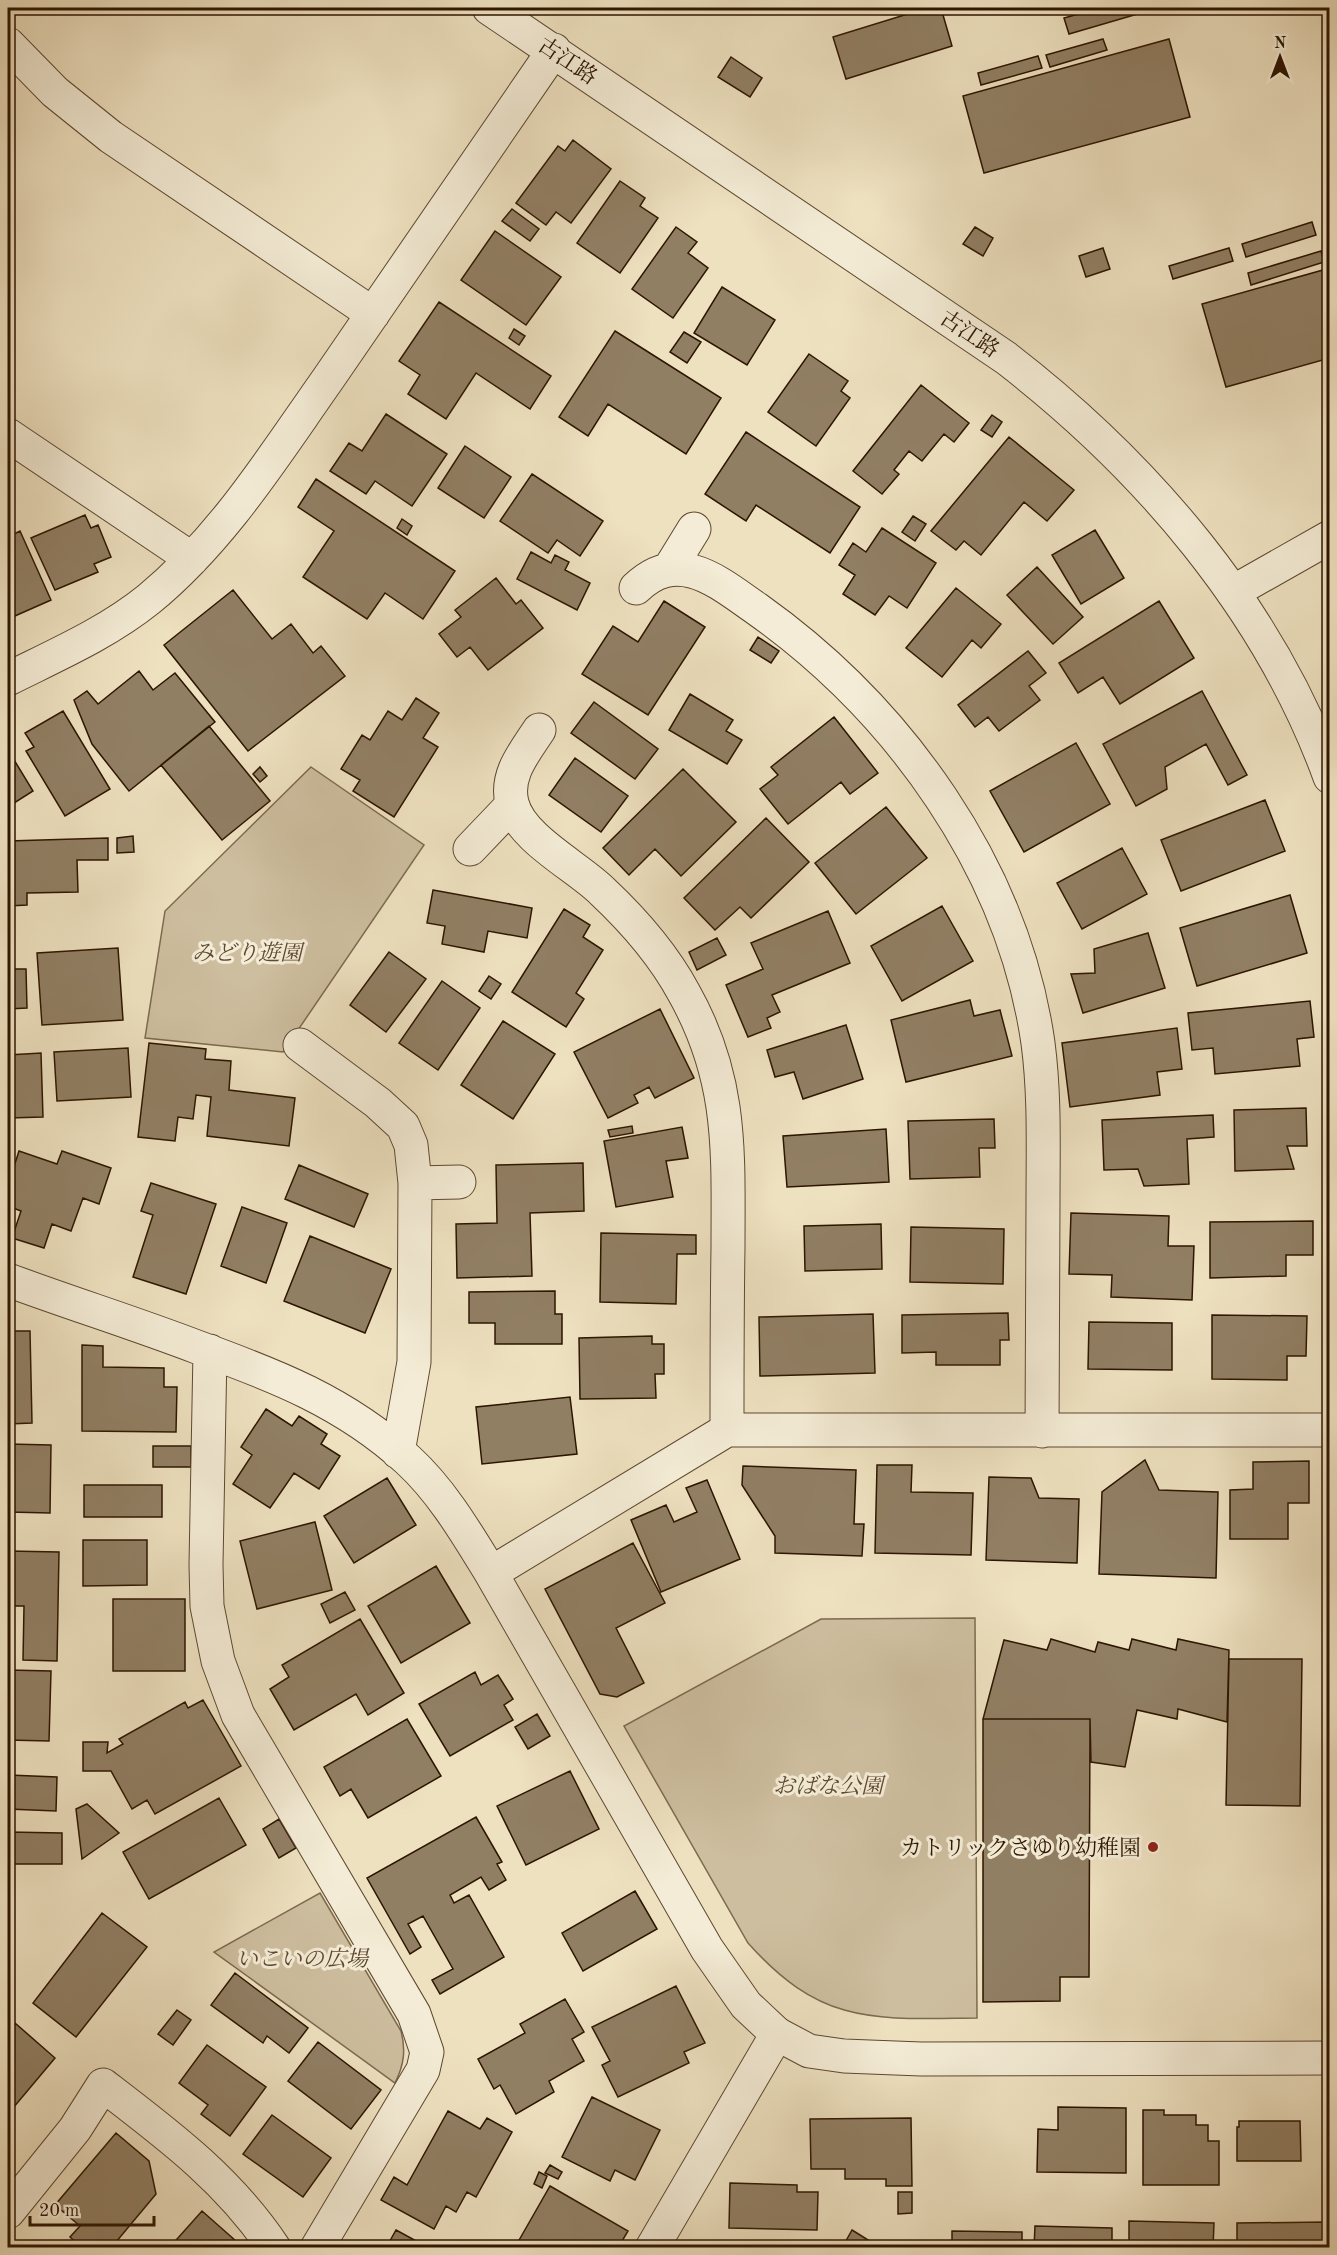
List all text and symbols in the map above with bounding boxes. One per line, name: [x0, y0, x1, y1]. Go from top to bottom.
north arrow: [1250, 27, 1310, 87]
street label: 古江路: [533, 32, 602, 89]
text: N: [1274, 36, 1287, 52]
street label: 古江路: [935, 305, 1004, 362]
park label: みどり遊園: [192, 941, 305, 965]
park label: おばな公園: [773, 1774, 886, 1798]
place label: カトリックさゆり幼稚園: [900, 1836, 1141, 1860]
marker: カトリックさゆり幼稚園: [1146, 1840, 1160, 1854]
park label: いこいの広場: [236, 1947, 370, 1971]
scale bar: [30, 2189, 154, 2227]
text: 20 m: [39, 2202, 79, 2220]

